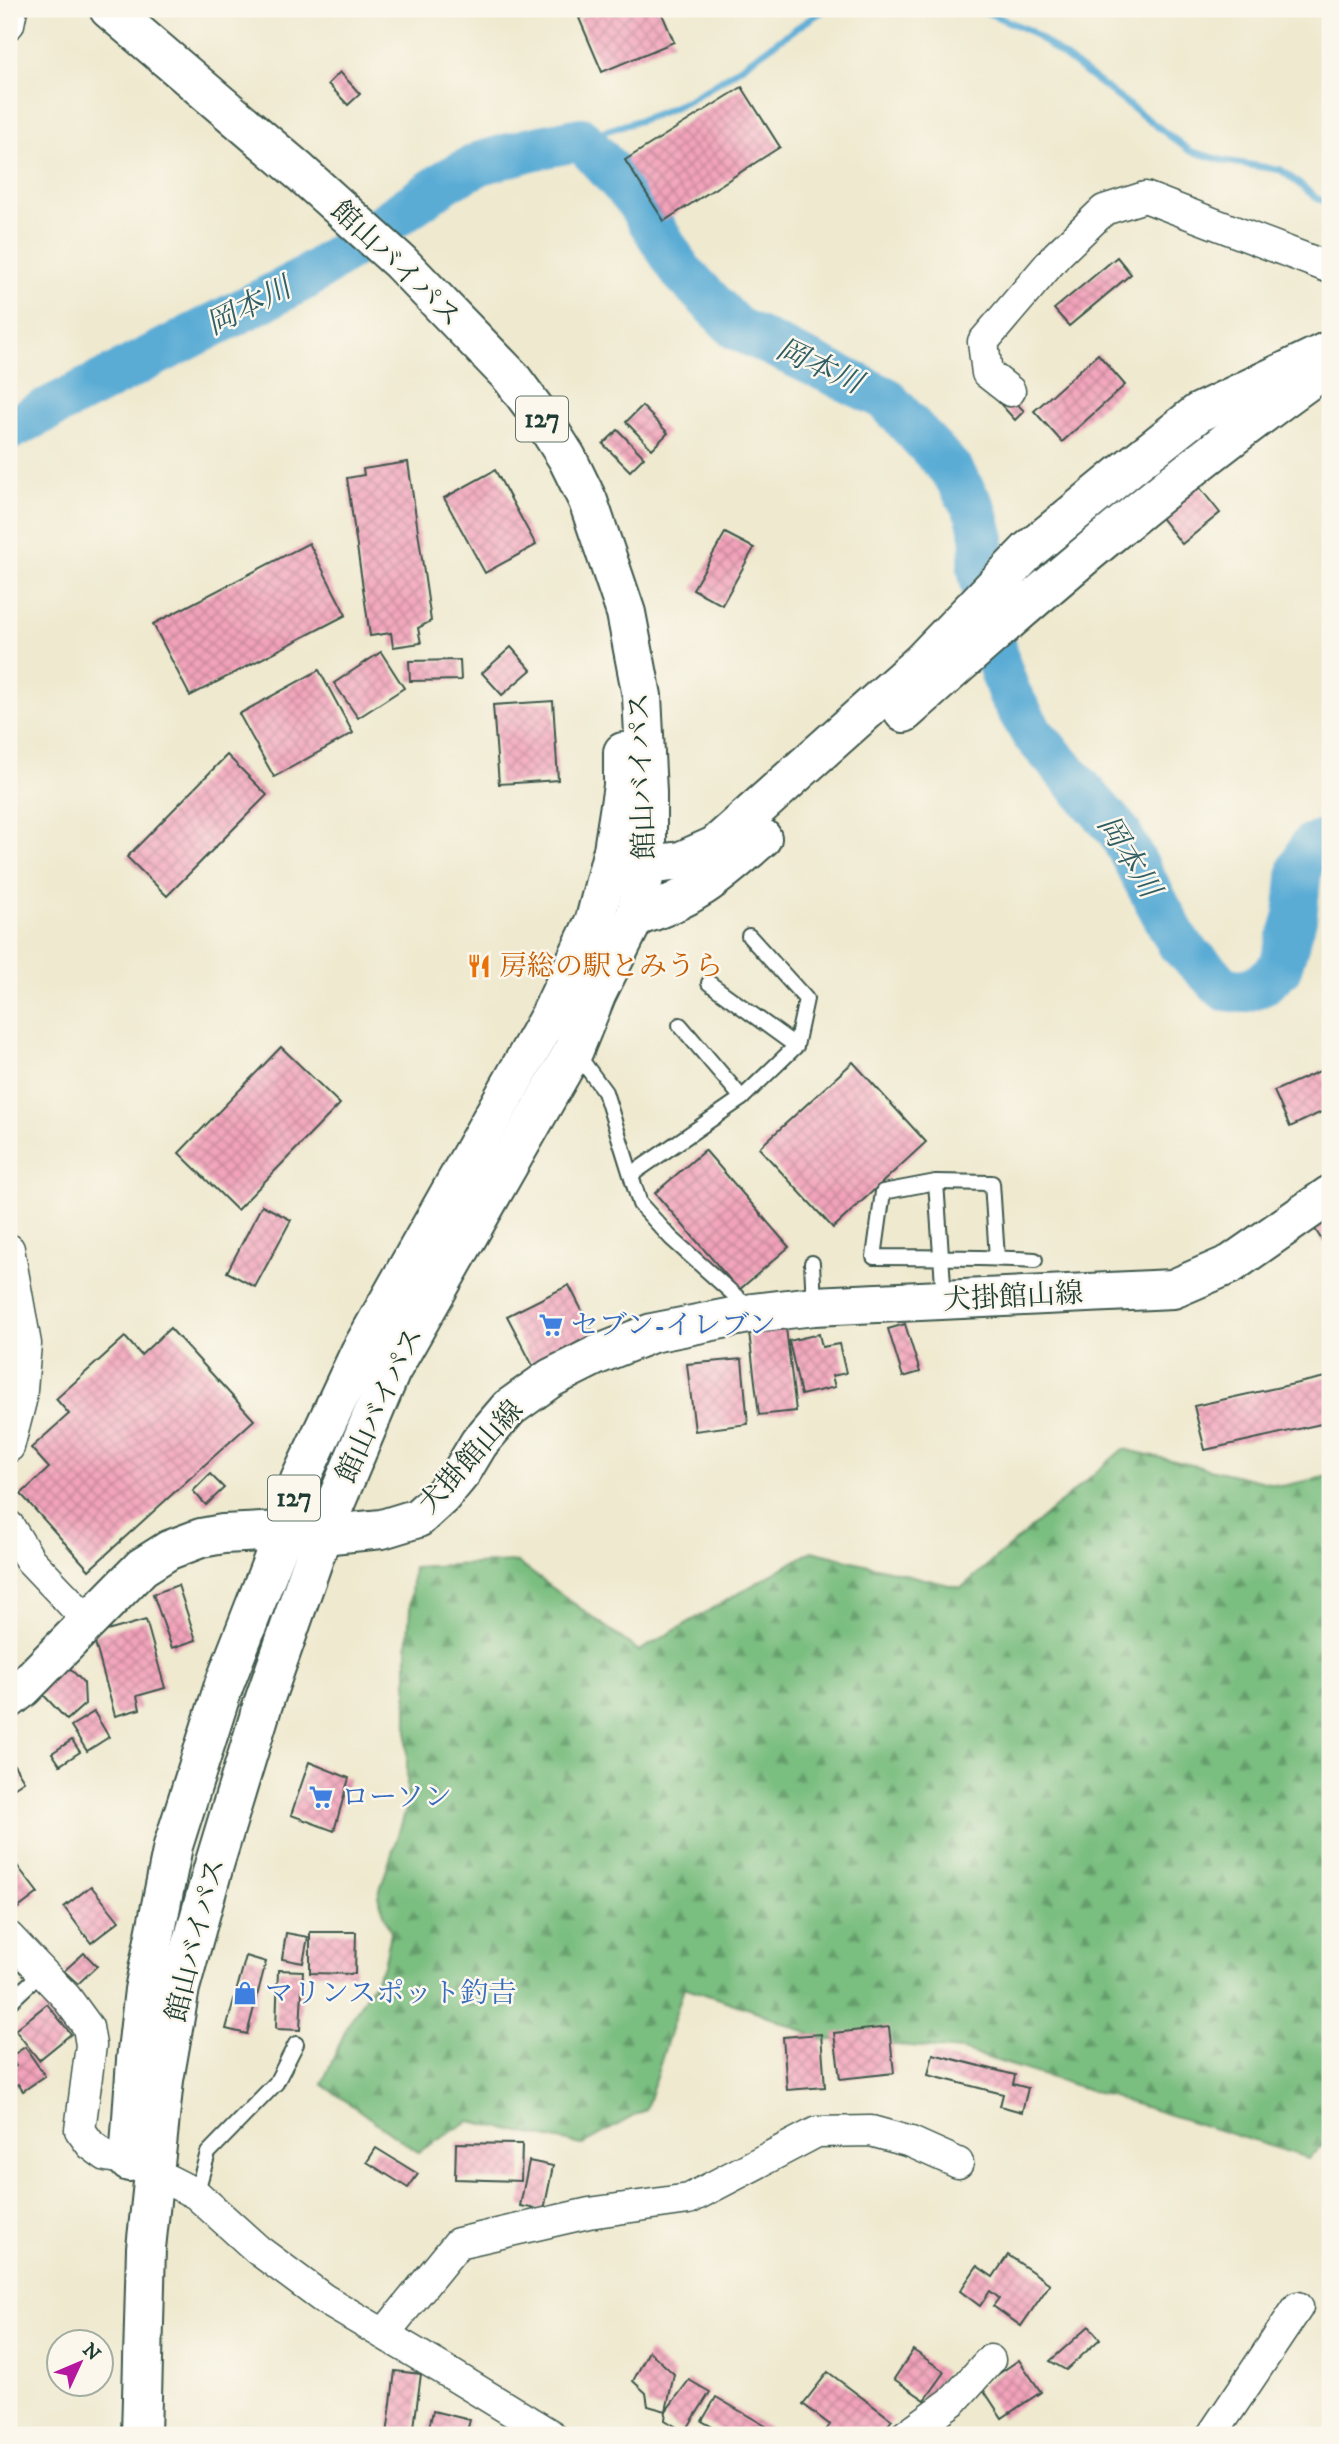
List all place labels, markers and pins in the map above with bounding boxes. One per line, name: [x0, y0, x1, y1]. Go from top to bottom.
place label: 房総の駅とみうら: [499, 949, 723, 984]
restaurant icon: 房総の駅とみうら: [465, 952, 493, 980]
place label: セブン-イレブン: [571, 1308, 776, 1343]
supermarket icon: セブン-イレブン: [537, 1311, 565, 1339]
place label: ローソン: [341, 1780, 452, 1815]
supermarket icon: ローソン: [307, 1783, 335, 1811]
place label: マリンスポット釣𠮷: [265, 1976, 516, 2011]
shop icon: マリンスポット釣𠮷: [231, 1979, 259, 2007]

